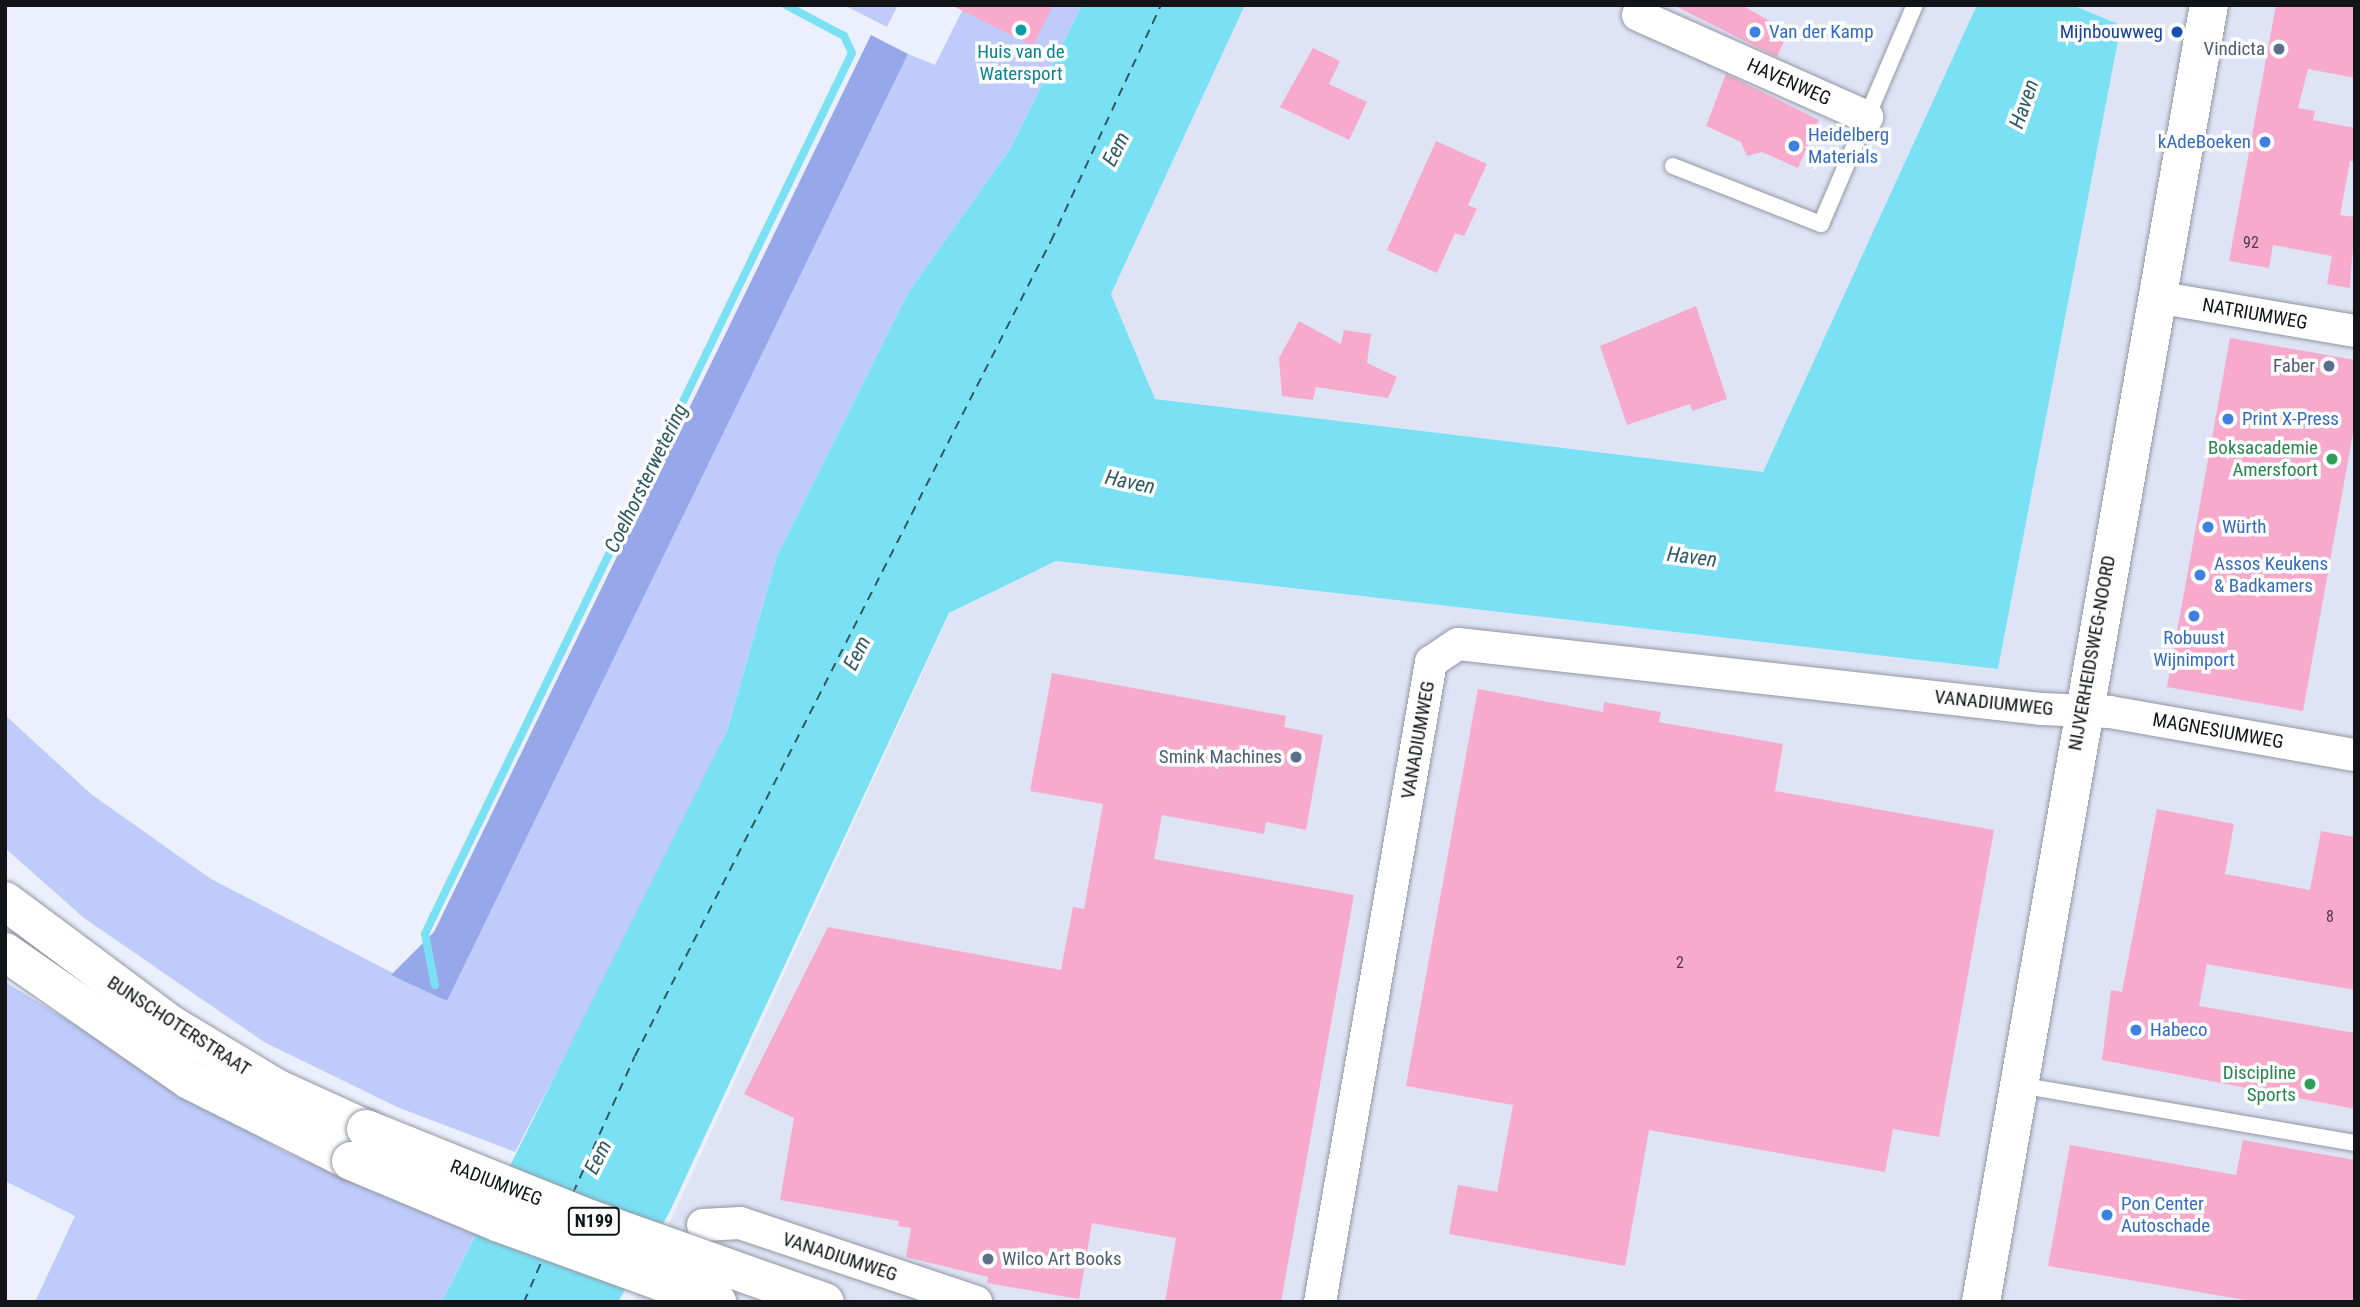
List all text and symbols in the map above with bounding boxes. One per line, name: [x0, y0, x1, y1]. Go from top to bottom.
place label: Van der Kamp: [1769, 21, 1874, 43]
place label: Mijnbouwweg: [2060, 21, 2163, 43]
marker: Huis van de Watersport: [1013, 22, 1029, 38]
marker: Van der Kamp: [1747, 24, 1763, 40]
marker: Mijnbouwweg: [2169, 24, 2185, 40]
place label: Vindicta: [2204, 38, 2265, 60]
place label: Huis van de Watersport: [977, 41, 1065, 85]
marker: Vindicta: [2271, 41, 2287, 57]
street label: HAVENWEG: [1744, 53, 1834, 111]
water label: Haven: [2004, 76, 2044, 132]
place label: Heidelberg Materials: [1808, 124, 1889, 168]
water label: Eem: [1097, 128, 1135, 170]
place label: kAdeBoeken: [2158, 131, 2251, 153]
marker: kAdeBoeken: [2257, 134, 2273, 150]
marker: Heidelberg Materials: [1786, 138, 1802, 154]
house number: 92: [2243, 233, 2259, 253]
street label: NATRIUMWEG: [2201, 294, 2309, 334]
place label: Faber: [2273, 355, 2315, 377]
marker: Faber: [2321, 358, 2337, 374]
water label: Coelhorsterwetering: [599, 399, 693, 557]
place label: Print X-Press: [2242, 408, 2339, 430]
marker: Print X-Press: [2220, 411, 2236, 427]
place label: Boksacademie Amersfoort: [2208, 437, 2318, 481]
marker: Boksacademie Amersfoort: [2324, 451, 2340, 467]
water label: Haven: [1103, 464, 1157, 500]
place label: Würth: [2222, 516, 2267, 538]
marker: Würth: [2200, 519, 2216, 535]
water label: Haven: [1666, 541, 1718, 573]
place label: Assos Keukens & Badkamers: [2214, 553, 2328, 597]
street label: NIJVERHEIDSWEG-NOORD: [2064, 554, 2120, 752]
marker: Assos Keukens & Badkamers: [2192, 567, 2208, 583]
marker: Robuust Wijnimport: [2186, 608, 2202, 624]
place label: Robuust Wijnimport: [2153, 627, 2235, 671]
water label: Eem: [838, 632, 876, 674]
street label: VANADIUMWEG: [1396, 679, 1440, 801]
street label: VANADIUMWEG: [1933, 685, 2055, 721]
street label: MAGNESIUMWEG: [2151, 708, 2285, 754]
place label: Smink Machines: [1159, 746, 1282, 768]
marker: Smink Machines: [1288, 749, 1304, 765]
house number: 8: [2326, 907, 2334, 927]
house number: 2: [1676, 953, 1684, 973]
street label: BUNSCHOTERSTRAAT: [103, 971, 255, 1081]
place label: Habeco: [2150, 1019, 2207, 1041]
marker: Habeco: [2128, 1022, 2144, 1038]
place label: Discipline Sports: [2223, 1062, 2296, 1106]
marker: Discipline Sports: [2302, 1076, 2318, 1092]
water label: Eem: [579, 1136, 617, 1178]
street label: RADIUMWEG: [447, 1155, 545, 1211]
place label: Pon Center Autoschade: [2121, 1193, 2210, 1237]
road number: N199: [568, 1206, 620, 1236]
marker: Pon Center Autoschade: [2099, 1207, 2115, 1223]
street label: VANADIUMWEG: [780, 1228, 900, 1286]
place label: Wilco Art Books: [1002, 1248, 1122, 1270]
marker: Wilco Art Books: [980, 1251, 996, 1267]

